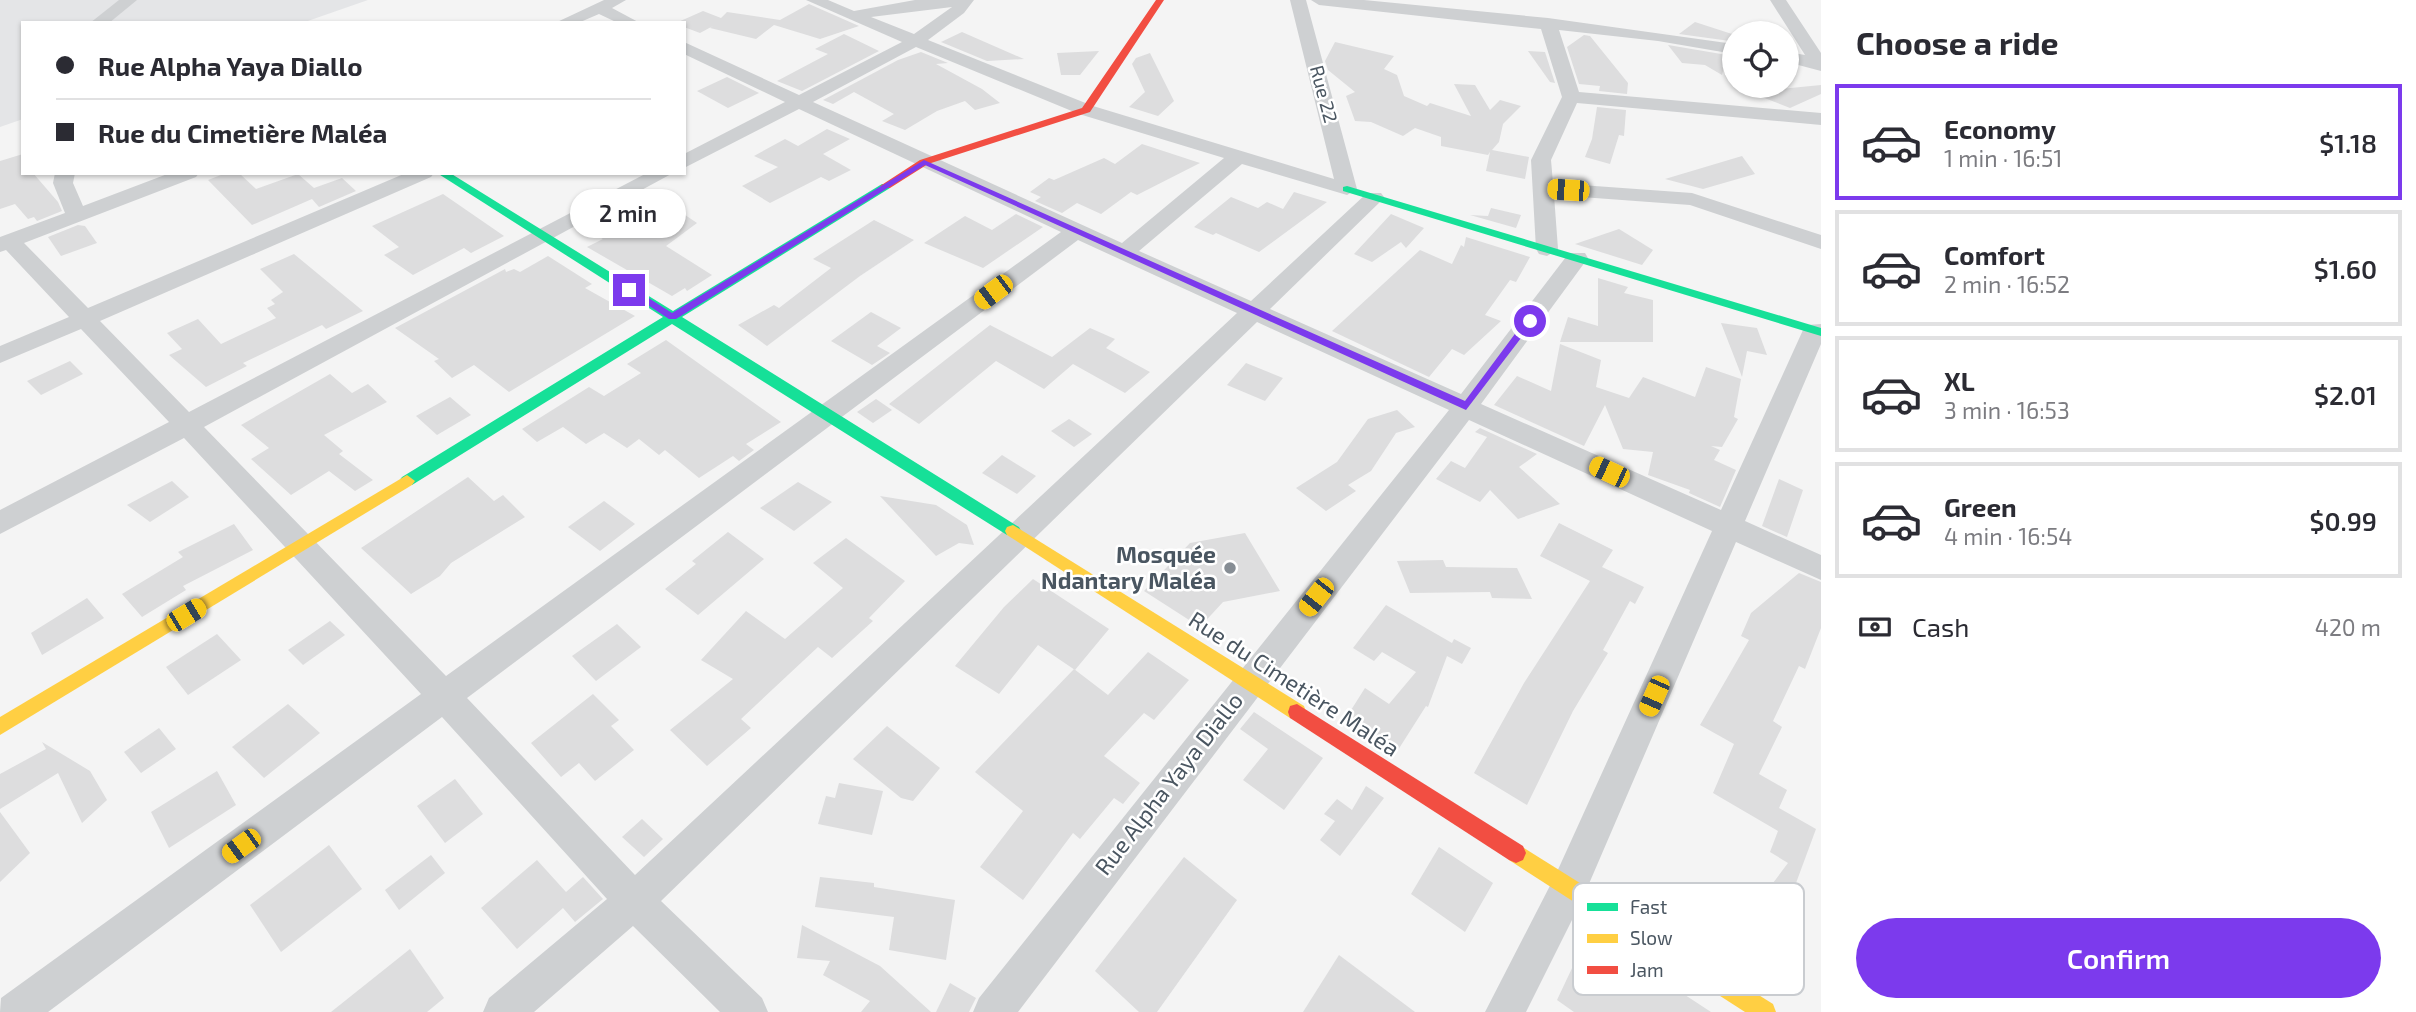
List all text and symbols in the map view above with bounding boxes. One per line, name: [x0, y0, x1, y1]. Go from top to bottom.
map controls: [1722, 21, 1799, 98]
button: locate: [1722, 21, 1799, 98]
text: Choose a ride: [1856, 23, 2059, 61]
text: Rue Alpha Yaya Diallo: [98, 50, 362, 81]
street label: Rue 22: [1306, 63, 1343, 125]
icon: car: [1860, 111, 1923, 174]
text: Economy: [1944, 113, 2056, 144]
text: Rue du Cimetière Maléa: [98, 117, 387, 148]
text: $1.18: [2319, 127, 2377, 158]
text: 1 min · 16:51: [1944, 144, 2062, 172]
car: [1547, 178, 1590, 202]
callout: 2 min: [571, 188, 687, 238]
text: 2 min: [599, 199, 657, 227]
icon: car: [1860, 237, 1923, 300]
text: Comfort: [1944, 239, 2045, 270]
text: $1.60: [2314, 253, 2377, 284]
text: 2 min · 16:52: [1944, 270, 2070, 298]
car: [970, 271, 1017, 313]
route end: [613, 274, 645, 306]
route start: [1514, 305, 1546, 337]
icon: car: [1860, 363, 1923, 426]
text: XL: [1944, 365, 1975, 396]
text: $2.01: [2314, 379, 2377, 410]
text: 3 min · 16:53: [1944, 396, 2070, 424]
car: [1586, 454, 1633, 490]
icon: car: [1860, 489, 1923, 552]
text: Green: [1944, 491, 2017, 522]
text: $0.99: [2310, 505, 2377, 536]
text: 4 min · 16:54: [1944, 522, 2072, 550]
place label: Mosquée Ndantary Maléa: [1041, 540, 1216, 594]
marker: Mosquée Ndantary Maléa: [1222, 560, 1238, 576]
car: [1295, 574, 1338, 620]
car: [163, 595, 210, 635]
street label: Rue du Cimetière Maléa: [1184, 605, 1405, 762]
icon: cash: [1856, 608, 1894, 646]
text: Cash: [1912, 611, 1969, 642]
text: 420 m: [2315, 613, 2381, 641]
car: [1636, 673, 1673, 719]
street label: Rue Alpha Yaya Diallo: [1088, 687, 1248, 880]
car: [218, 825, 265, 867]
legend: [1573, 883, 1804, 995]
text: Fast: [1630, 895, 1667, 918]
button: Confirm: [1856, 918, 2381, 998]
text: Slow: [1630, 926, 1673, 949]
text: Jam: [1630, 958, 1664, 981]

